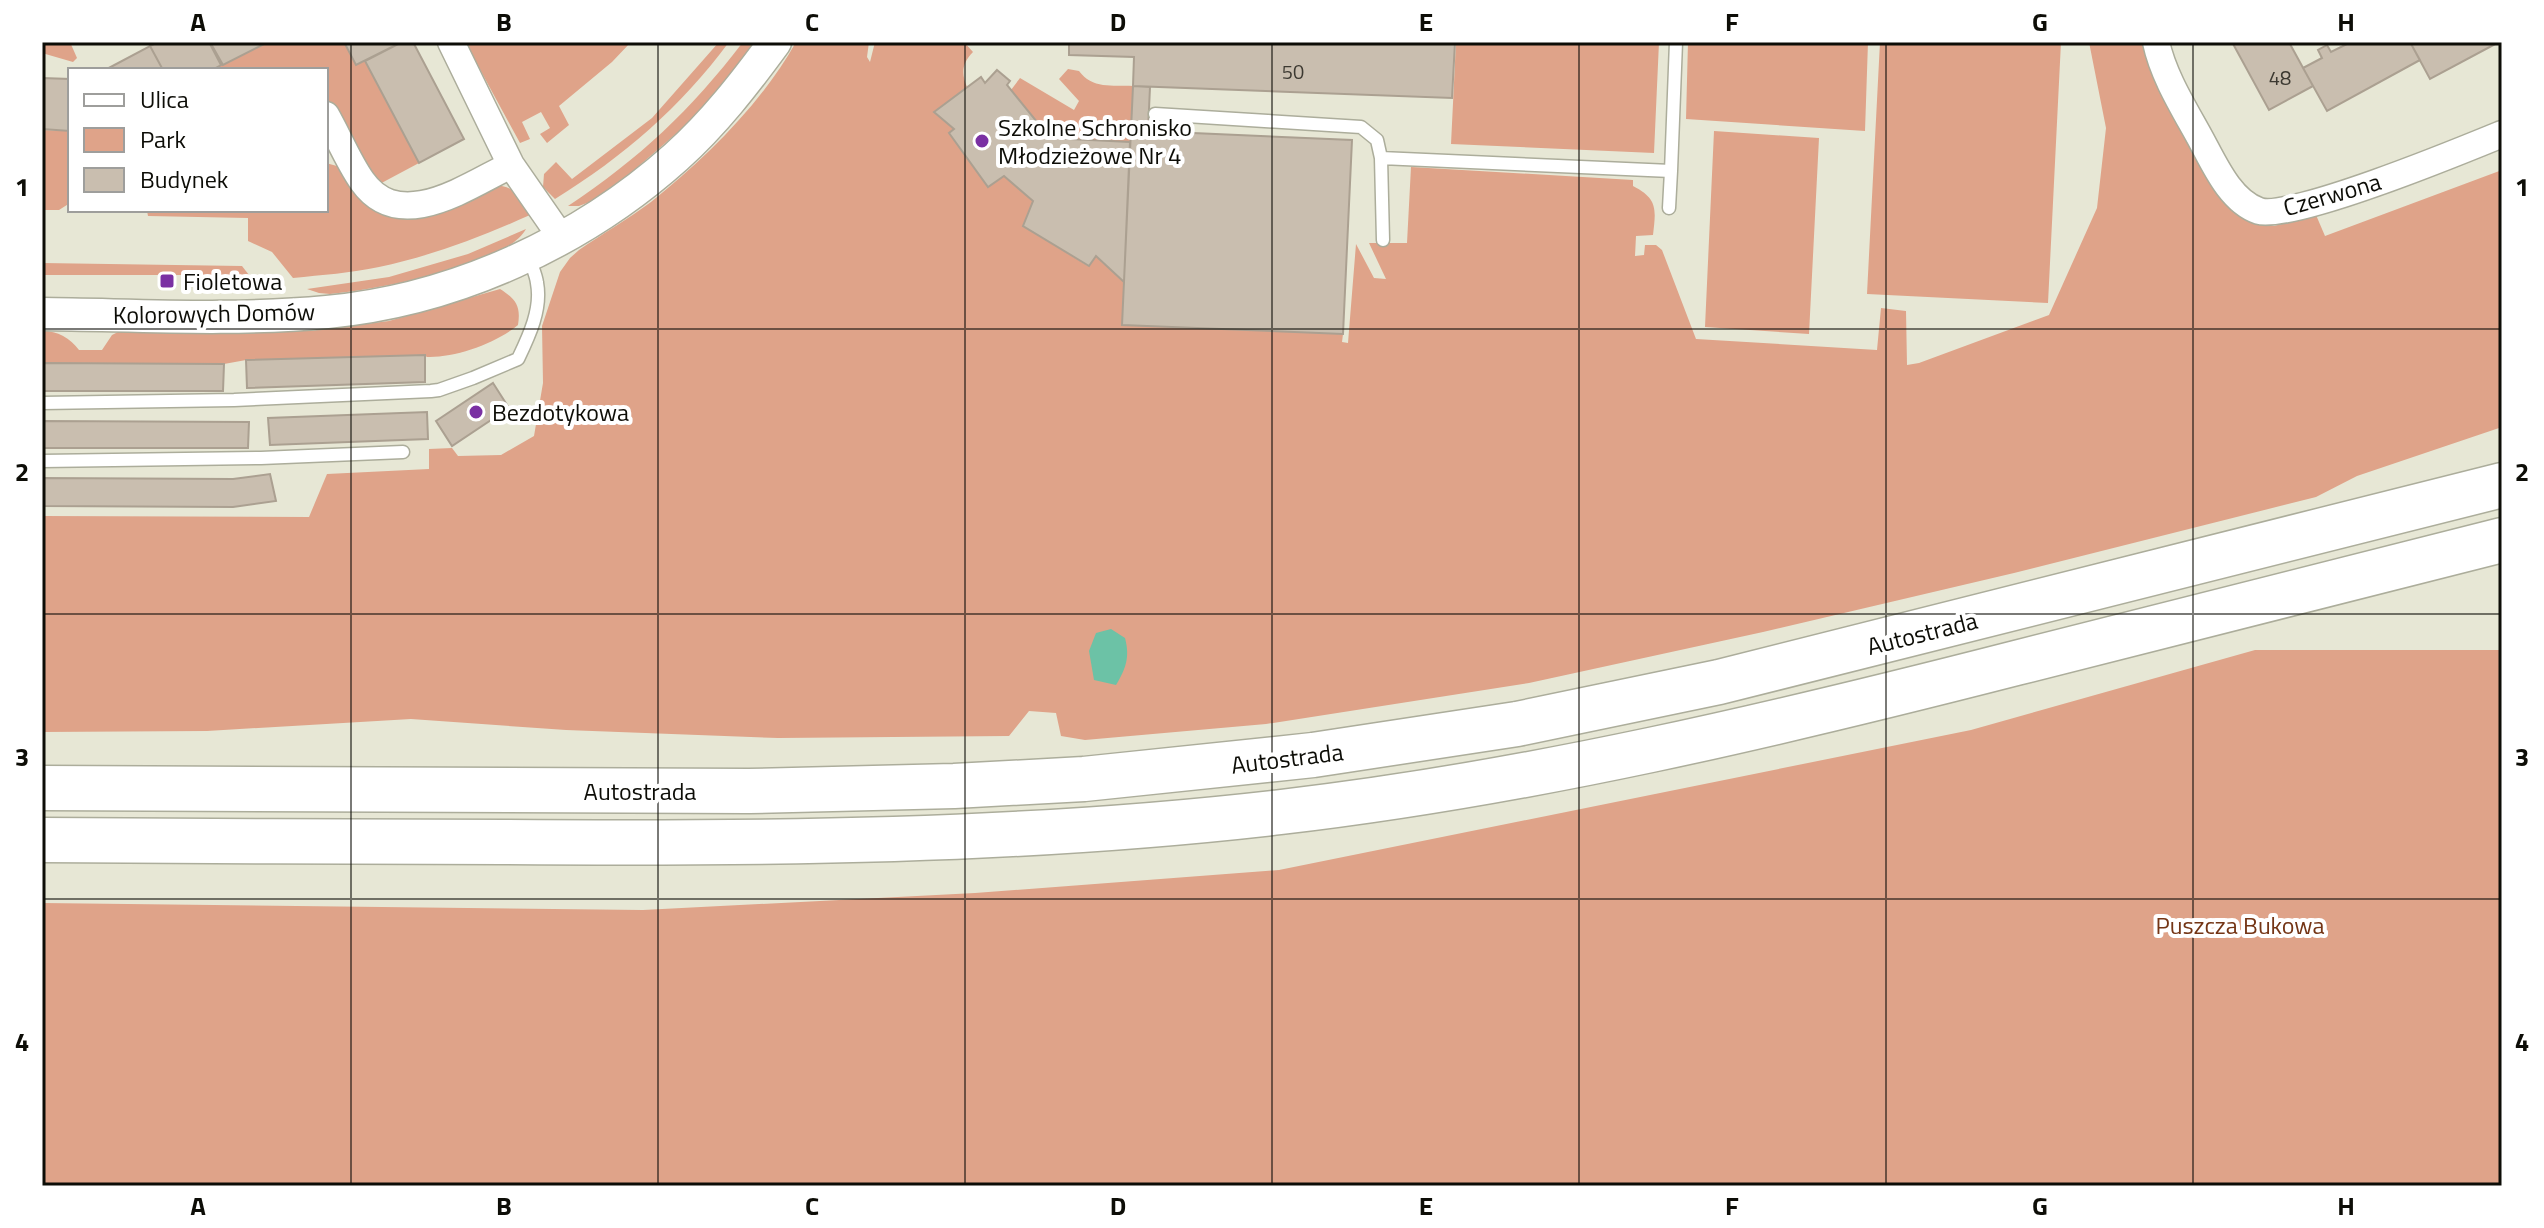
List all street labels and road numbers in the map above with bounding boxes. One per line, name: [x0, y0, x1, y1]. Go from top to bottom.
street label: Czerwona: [2279, 163, 2385, 225]
street label: Kolorowych Domów: [113, 293, 315, 333]
street label: Autostrada: [1863, 602, 1981, 664]
street label: Autostrada: [1229, 733, 1345, 783]
street label: Autostrada: [584, 773, 696, 809]

